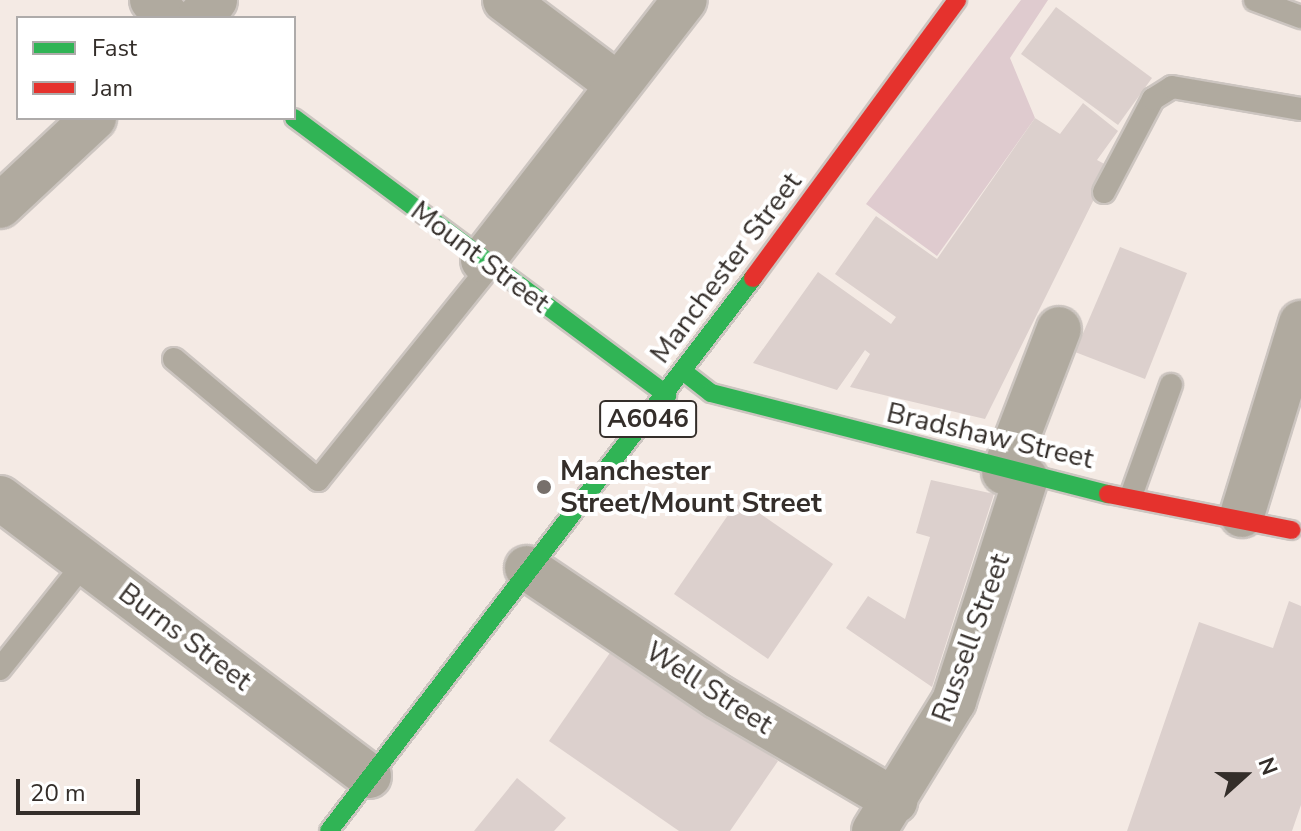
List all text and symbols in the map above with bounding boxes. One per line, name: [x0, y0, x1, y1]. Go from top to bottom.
legend: [16, 16, 296, 120]
text: Fast: [92, 32, 137, 64]
text: Jam: [92, 72, 133, 104]
street label: Manchester Street: [643, 166, 809, 370]
street label: Mount Street: [404, 194, 556, 320]
street label: Bradshaw Street: [883, 396, 1097, 476]
road number: A6046: [598, 397, 698, 441]
place label: Manchester Street/Mount Street: [560, 454, 822, 520]
marker: Manchester Street/Mount Street: [535, 478, 553, 496]
street label: Russell Street: [925, 549, 1017, 727]
street label: Burns Street: [112, 576, 258, 698]
street label: Well Street: [639, 635, 779, 741]
north arrow: [1205, 735, 1285, 815]
text: N: [1250, 753, 1284, 779]
scale bar: [20, 763, 144, 813]
text: 20 m: [30, 777, 86, 809]

